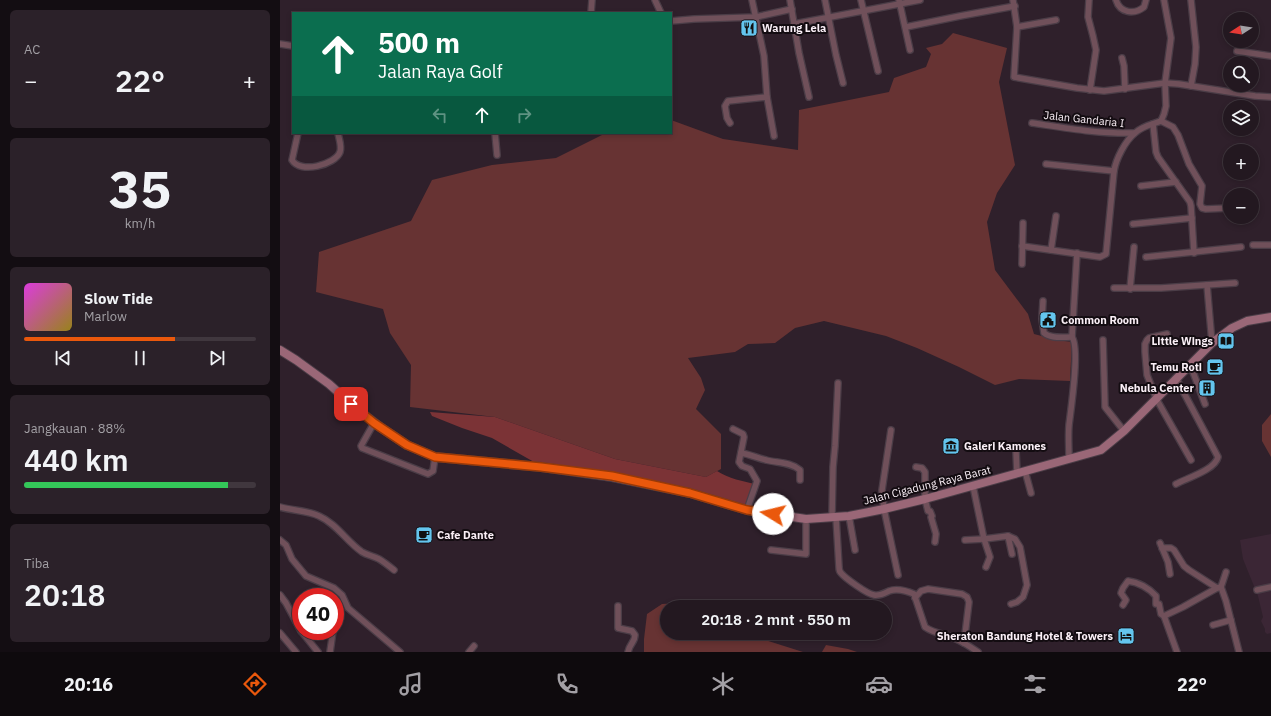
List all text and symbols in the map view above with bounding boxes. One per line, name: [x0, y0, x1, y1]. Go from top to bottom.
north arrow: [1223, 12, 1259, 48]
map controls: [1223, 12, 1259, 224]
restaurant icon: Warung Lela: [739, 18, 759, 38]
place label: Warung Lela: [762, 21, 826, 35]
text: 500 m: [378, 24, 460, 61]
icon: ahead: [312, 28, 364, 80]
text: AC: [24, 41, 40, 58]
button: search: [1223, 56, 1259, 92]
text: Jalan Raya Golf: [378, 60, 503, 83]
text: 22°: [115, 61, 165, 100]
text: −: [24, 66, 37, 95]
text: +: [243, 66, 256, 95]
button: layers: [1223, 100, 1259, 136]
icon: left: [429, 104, 451, 126]
icon: ahead: [471, 104, 493, 126]
icon: right: [513, 104, 535, 126]
street label: Jalan Gandaria I: [1043, 108, 1125, 130]
button: +: [1223, 144, 1259, 180]
text: 35: [109, 155, 171, 222]
button: −: [1223, 188, 1259, 224]
text: km/h: [125, 215, 155, 232]
text: Slow Tide: [84, 289, 153, 308]
text: Marlow: [84, 308, 127, 325]
public building icon: Common Room: [1038, 310, 1058, 330]
place label: Common Room: [1061, 313, 1139, 327]
library icon: Little Wings: [1216, 331, 1236, 351]
place label: Little Wings: [1152, 334, 1213, 348]
icon: previous: [52, 347, 74, 369]
icon: pause: [129, 347, 151, 369]
icon: next: [206, 347, 228, 369]
cafe icon: Temu Roti: [1205, 357, 1225, 377]
place label: Temu Roti: [1150, 360, 1202, 374]
building icon: Nebula Center: [1197, 378, 1217, 398]
place label: Nebula Center: [1120, 381, 1195, 395]
pin: [334, 387, 368, 421]
icon: arrive: [340, 393, 362, 415]
text: Jangkauan · 88%: [24, 420, 125, 437]
museum icon: Galeri Kamones: [941, 436, 961, 456]
place label: Galeri Kamones: [964, 439, 1046, 453]
text: 440 km: [24, 440, 129, 479]
street label: Jalan Cigadung Raya Barat: [862, 462, 992, 508]
position arrow: [752, 493, 794, 535]
cafe icon: Cafe Dante: [414, 525, 434, 545]
place label: Cafe Dante: [437, 528, 494, 542]
text: Tiba: [24, 555, 49, 572]
text: 20:18: [24, 575, 106, 614]
speed limit sign: 40: [292, 588, 344, 640]
text: 20:18 · 2 mnt · 550 m: [701, 610, 851, 629]
hotel icon: Sheraton Bandung Hotel & Towers: [1116, 626, 1136, 646]
place label: Sheraton Bandung Hotel & Towers: [937, 629, 1113, 643]
icon: directions: [241, 670, 269, 698]
icon: music: [397, 670, 425, 698]
icon: phone: [553, 670, 581, 698]
icon: climate: [709, 670, 737, 698]
icon: car: [865, 670, 893, 698]
icon: filters: [1021, 670, 1049, 698]
text: 20:16: [64, 673, 113, 696]
text: 22°: [1177, 673, 1207, 696]

